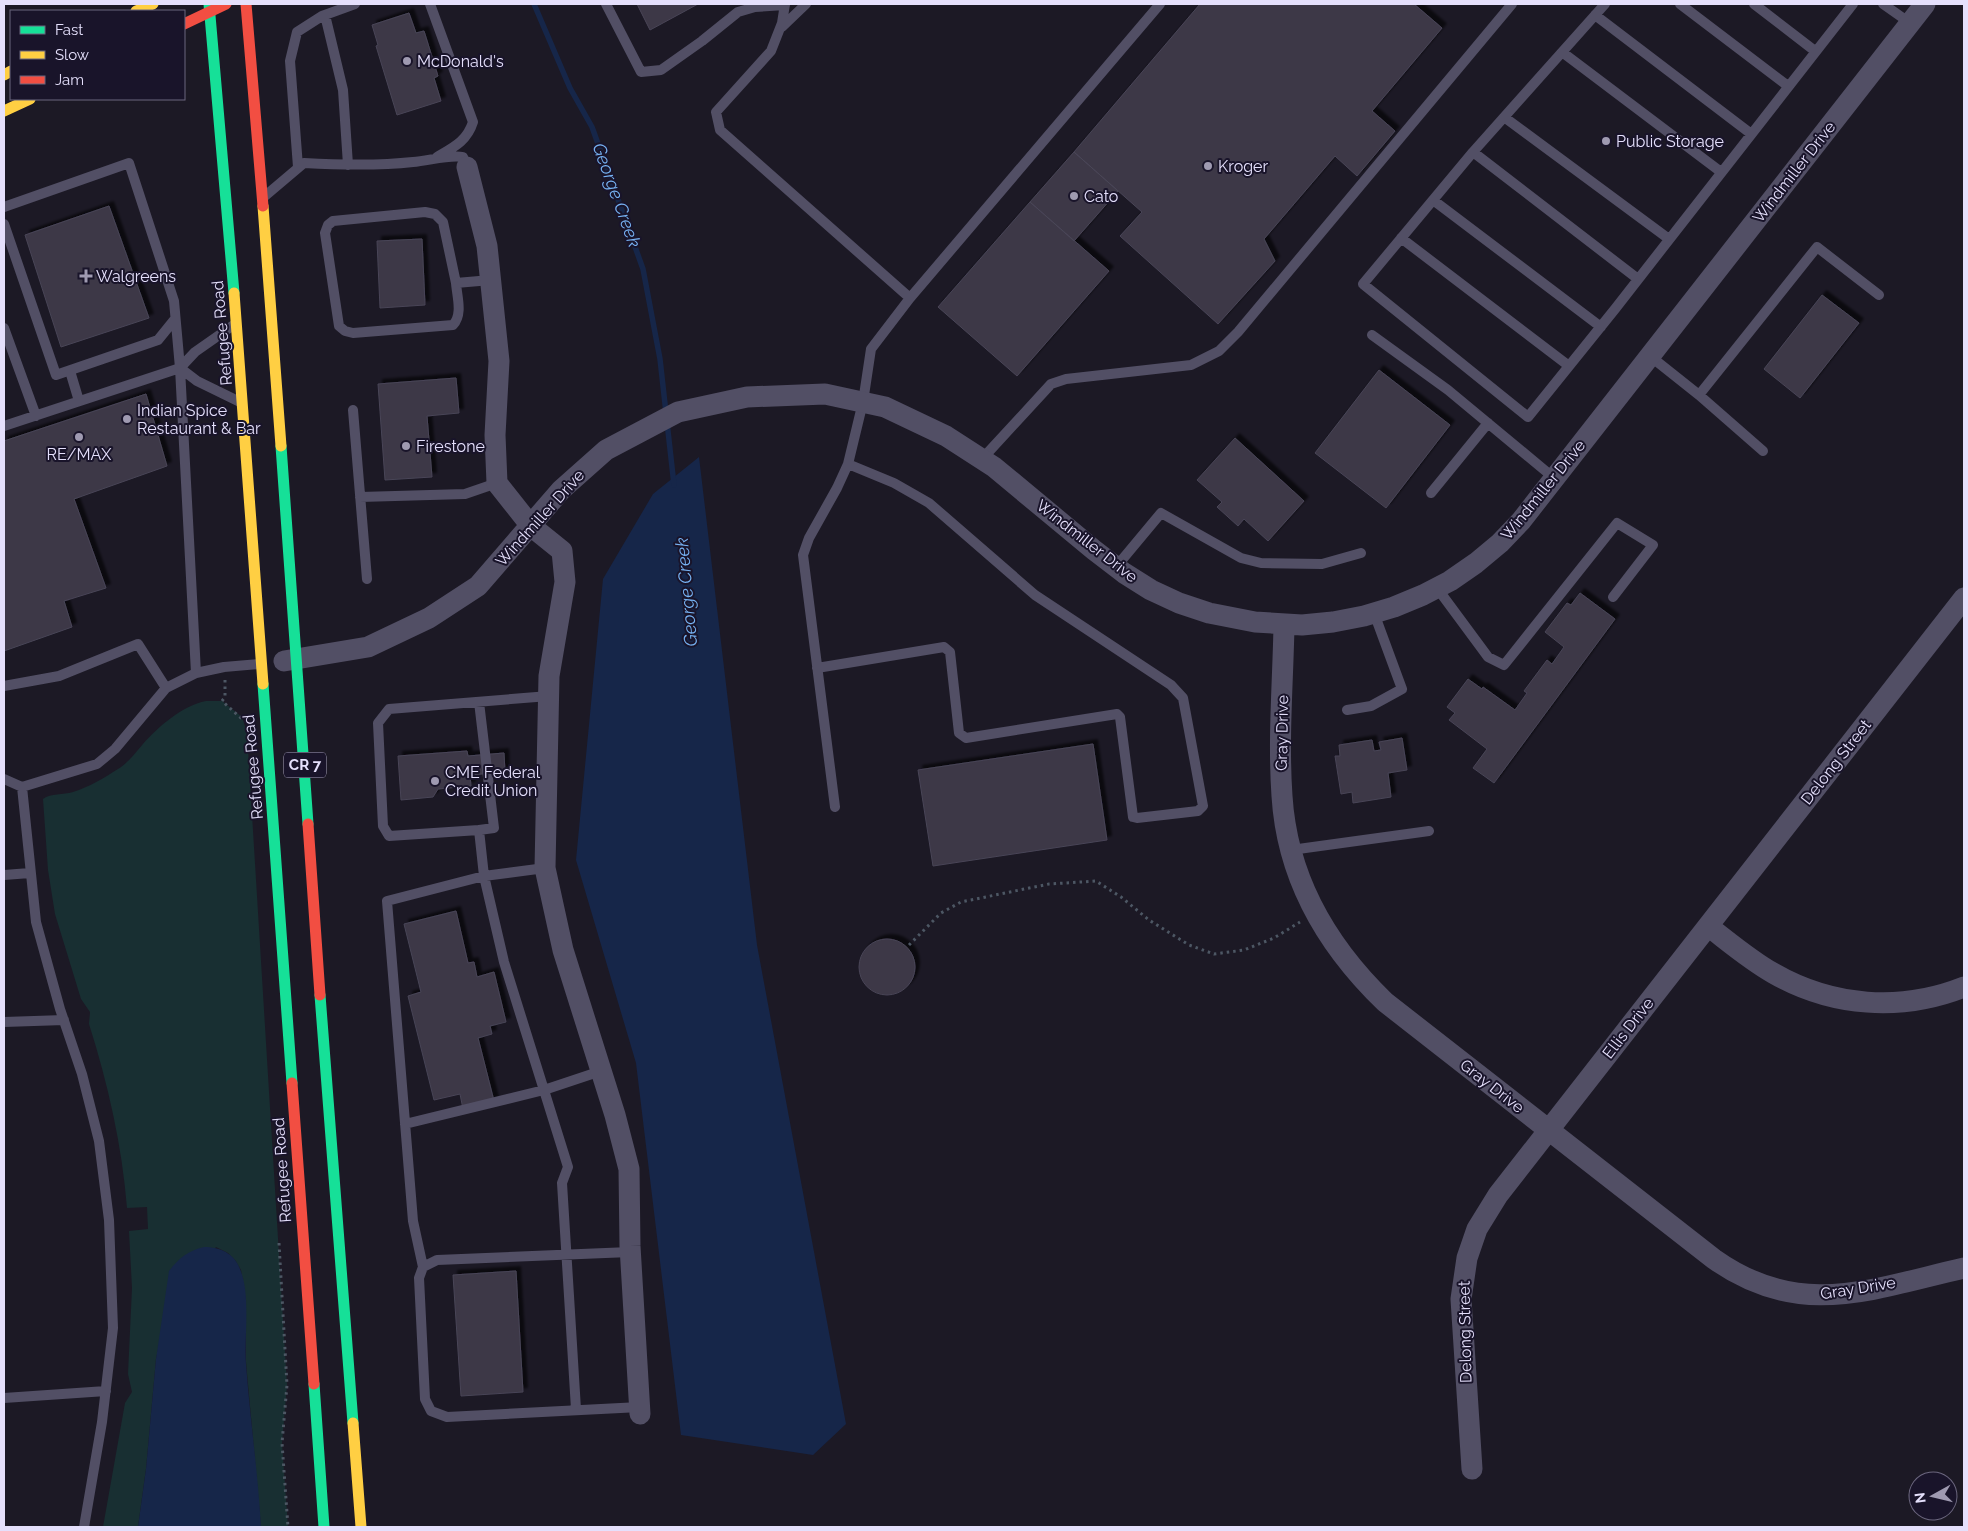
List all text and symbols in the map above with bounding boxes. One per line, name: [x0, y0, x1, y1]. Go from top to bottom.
legend: [10, 10, 185, 100]
text: Fast: [55, 21, 83, 39]
text: Slow: [55, 46, 89, 64]
place label: McDonald's: [417, 52, 504, 71]
marker: McDonald's: [401, 55, 413, 67]
text: Jam: [55, 71, 84, 89]
street label: Windmiller Drive: [1749, 118, 1839, 226]
place label: Public Storage: [1616, 132, 1724, 151]
marker: Public Storage: [1600, 135, 1612, 147]
water label: George Creek: [588, 140, 646, 250]
place label: Kroger: [1218, 157, 1268, 176]
marker: Kroger: [1202, 160, 1214, 172]
place label: Cato: [1084, 187, 1118, 206]
marker: Cato: [1068, 190, 1080, 202]
place label: Walgreens: [96, 267, 176, 286]
marker: Walgreens: [80, 270, 92, 282]
street label: Refugee Road: [208, 280, 236, 386]
place label: Indian Spice Restaurant & Bar: [137, 401, 261, 438]
marker: Indian Spice Restaurant & Bar: [121, 413, 133, 425]
marker: RE/MAX: [73, 431, 85, 443]
street label: Windmiller Drive: [1497, 436, 1589, 544]
place label: Firestone: [416, 437, 485, 456]
marker: Firestone: [400, 440, 412, 452]
place label: RE/MAX: [47, 445, 112, 464]
street label: Windmiller Drive: [492, 466, 588, 570]
street label: Windmiller Drive: [1033, 496, 1141, 586]
water label: George Creek: [671, 536, 701, 648]
street label: Gray Drive: [1272, 695, 1292, 771]
street label: Refugee Road: [239, 714, 267, 820]
street label: Delong Street: [1797, 715, 1875, 808]
road number: CR 7: [284, 752, 326, 778]
place label: CME Federal Credit Union: [445, 763, 541, 800]
marker: CME Federal Credit Union: [429, 775, 441, 787]
street label: Ellis Drive: [1598, 994, 1658, 1062]
street label: Gray Drive: [1456, 1055, 1528, 1117]
street label: Refugee Road: [269, 1117, 295, 1223]
street label: Gray Drive: [1819, 1273, 1897, 1303]
street label: Delong Street: [1455, 1280, 1475, 1383]
north arrow: [1908, 1471, 1958, 1521]
text: N: [1911, 1491, 1929, 1504]

